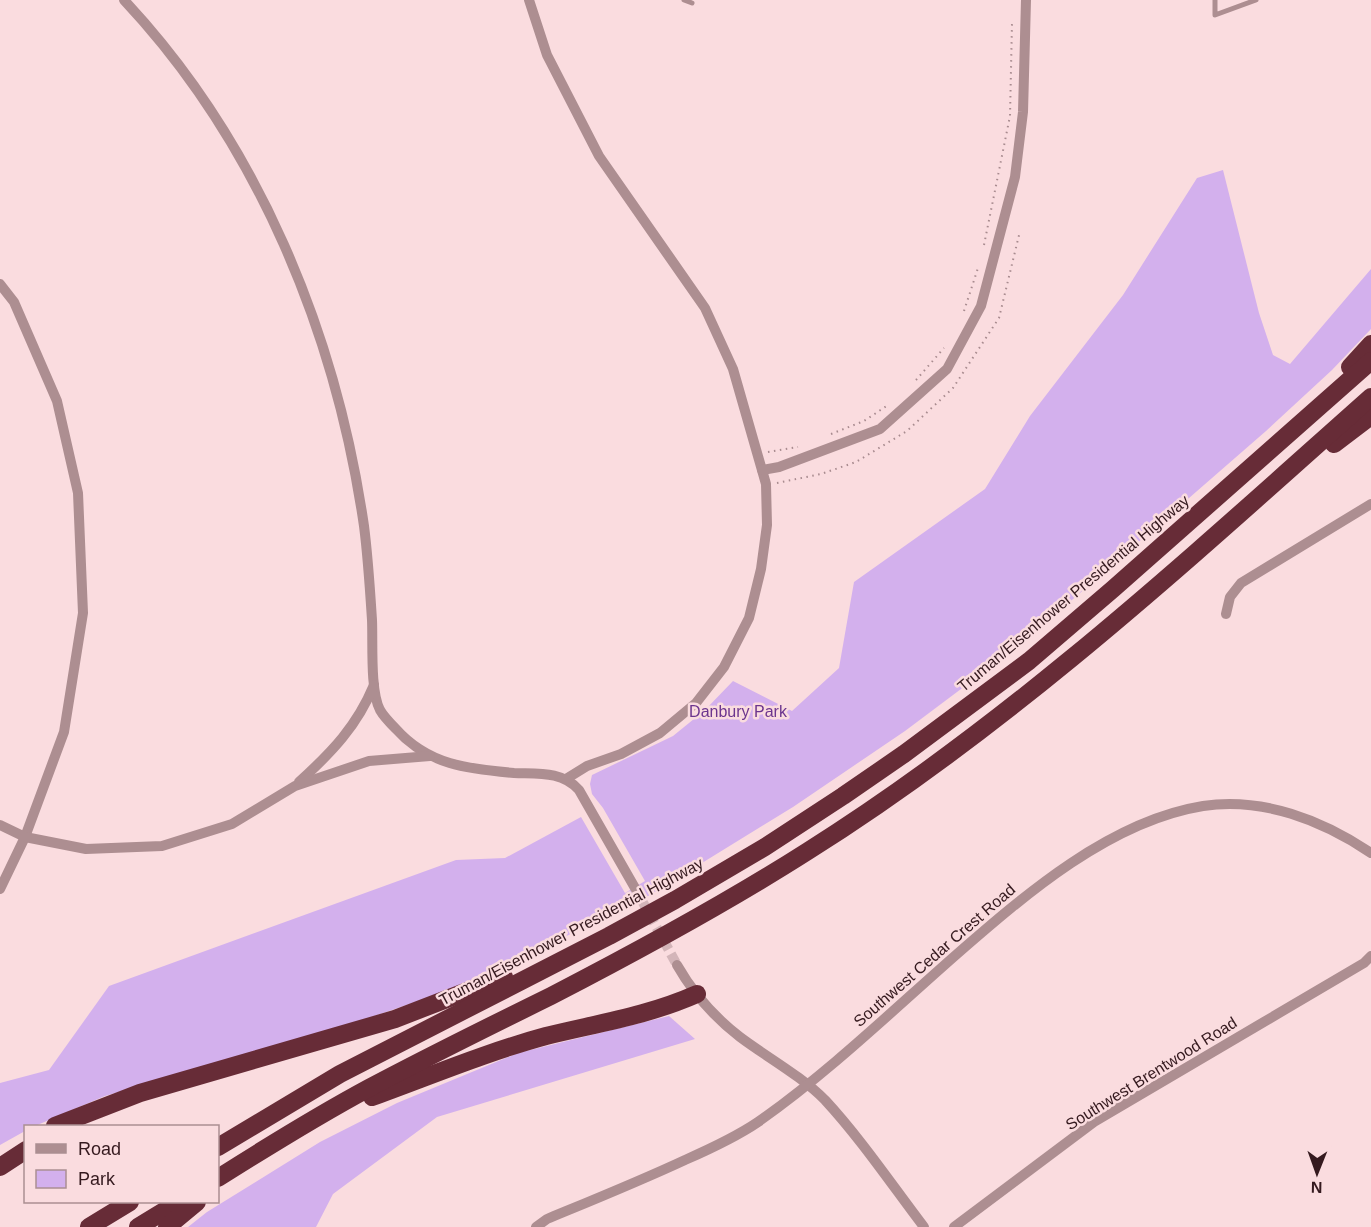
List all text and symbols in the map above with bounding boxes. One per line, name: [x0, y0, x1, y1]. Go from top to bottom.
street label: Truman/Eisenhower Presidential Highway: [954, 492, 1192, 695]
park label: Danbury Park: [689, 703, 788, 720]
street label: Truman/Eisenhower Presidential Highway: [436, 854, 706, 1009]
street label: Southwest Cedar Crest Road: [850, 881, 1018, 1030]
street label: Southwest Brentwood Road: [1063, 1014, 1240, 1133]
legend: [24, 1125, 219, 1203]
text: Road: [78, 1139, 121, 1159]
north arrow: [1287, 1143, 1347, 1203]
text: Park: [78, 1169, 116, 1189]
text: N: [1311, 1179, 1323, 1196]

